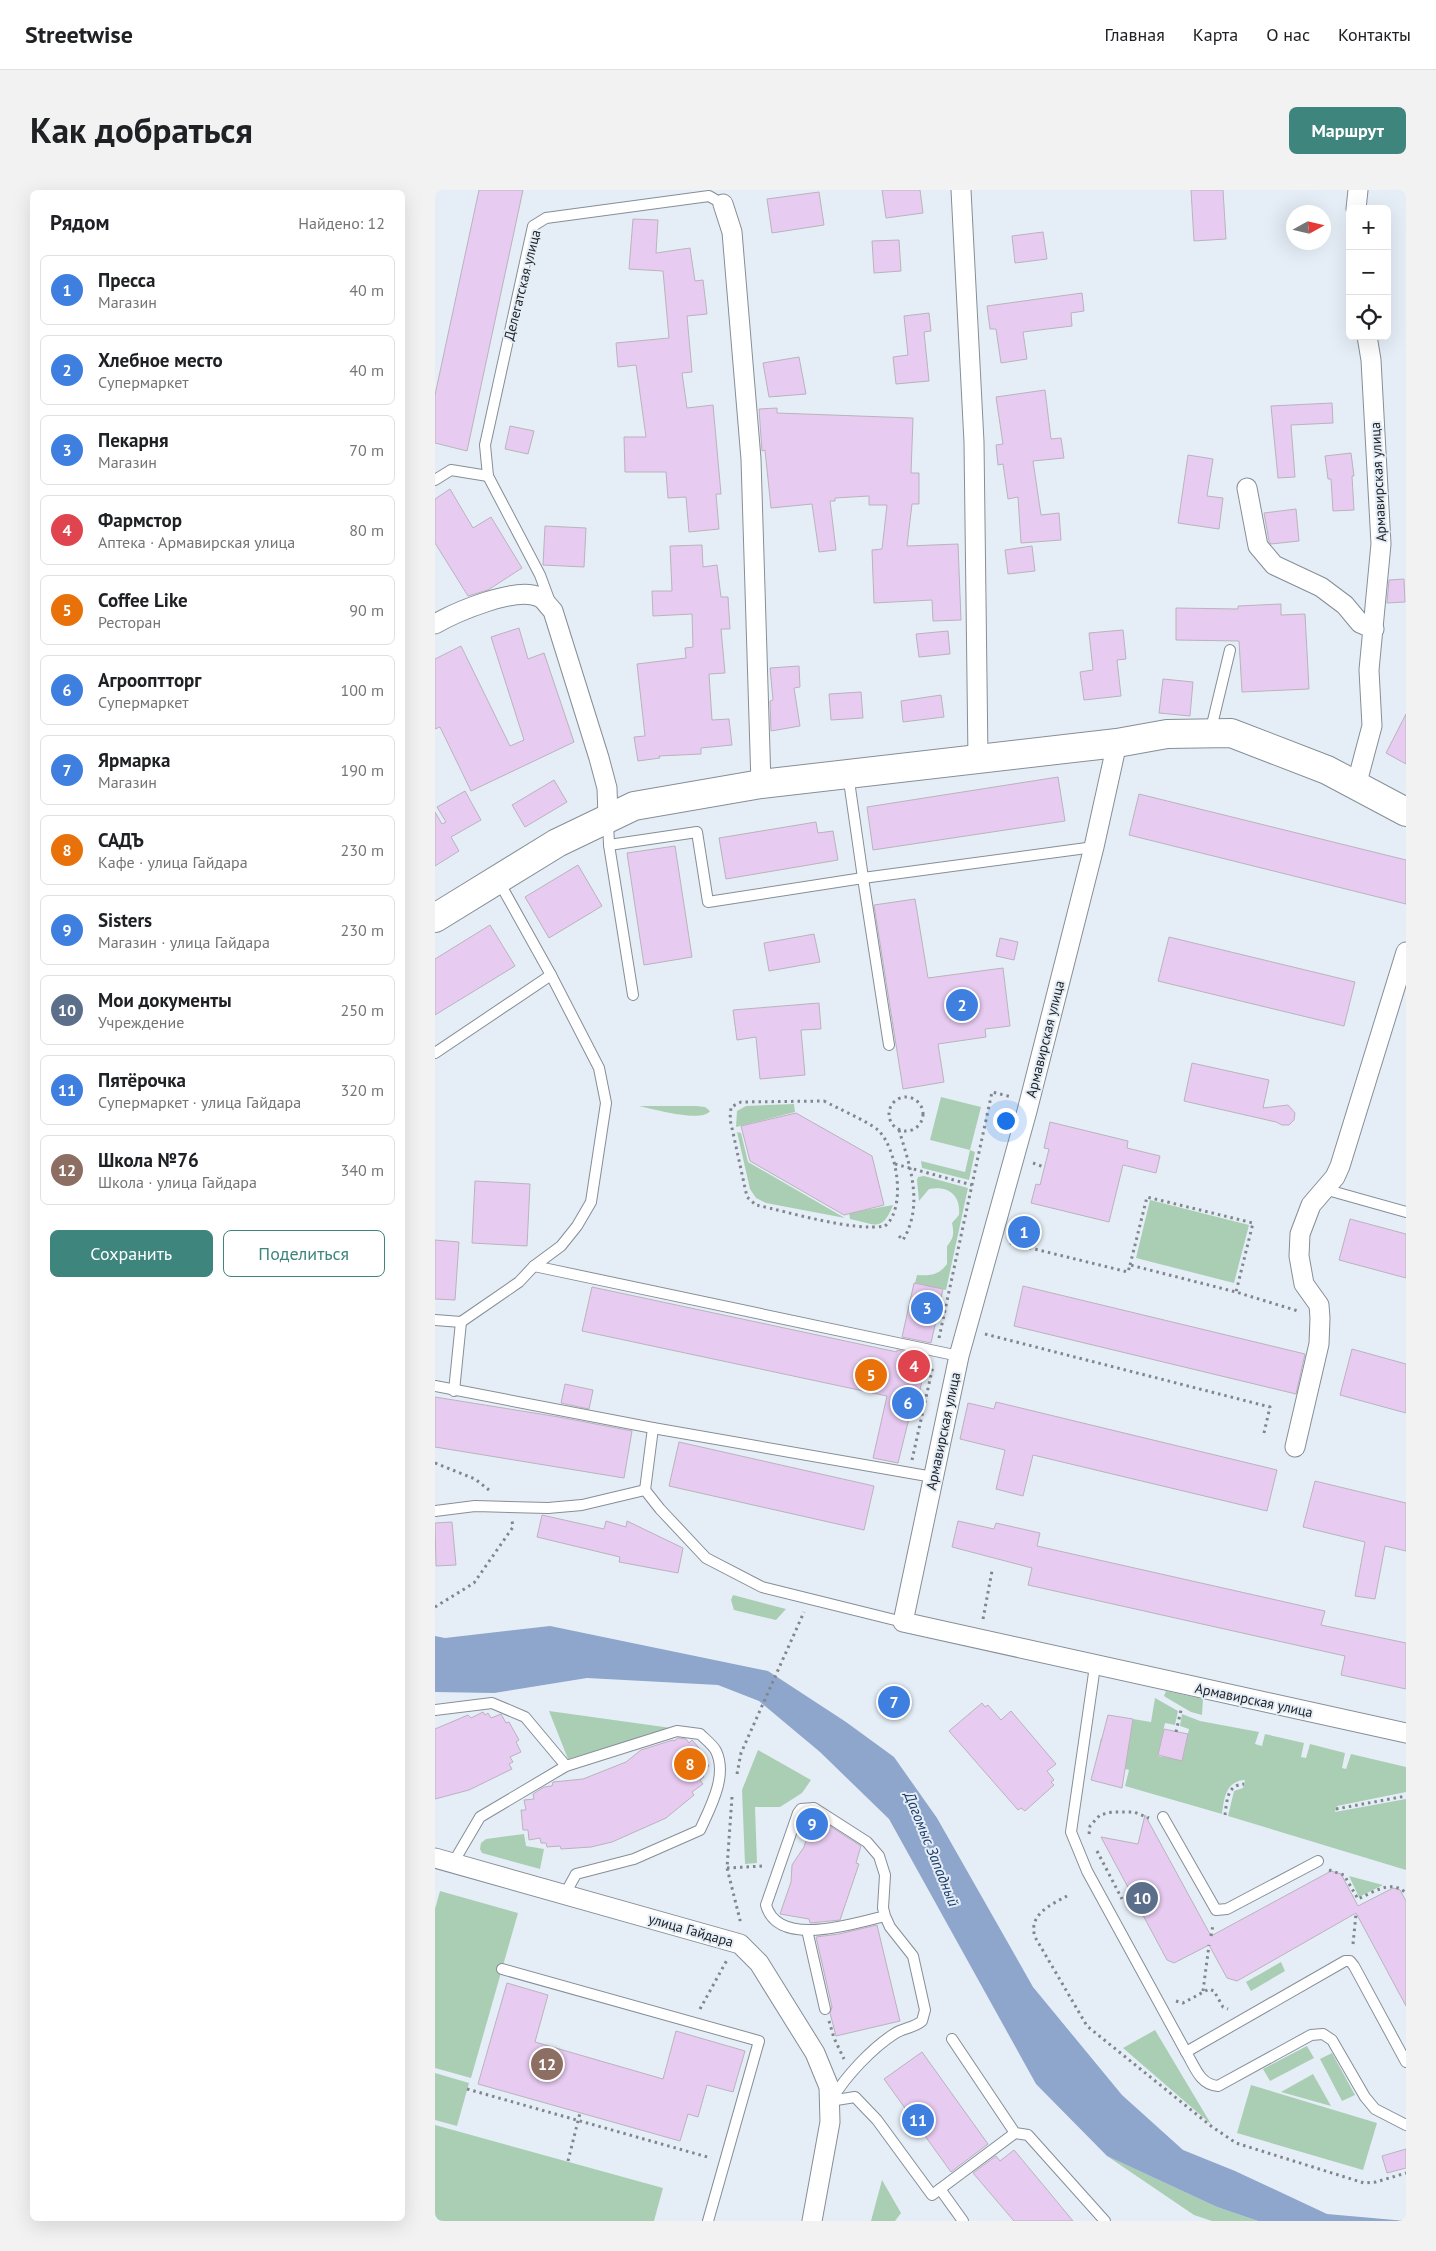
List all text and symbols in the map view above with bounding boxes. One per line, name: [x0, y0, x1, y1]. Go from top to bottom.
text: Streetwise: [25, 19, 133, 50]
text: Главная: [1104, 23, 1165, 46]
text: Карта: [1193, 23, 1238, 46]
text: О нас: [1266, 23, 1310, 46]
text: Контакты: [1338, 23, 1411, 46]
text: Как добраться: [30, 107, 253, 153]
button: Маршрут: [1289, 107, 1406, 154]
north arrow: [1286, 205, 1331, 250]
map controls: [1346, 205, 1391, 340]
button: +: [1346, 205, 1391, 250]
text: Рядом: [50, 209, 109, 236]
text: Найдено: 12: [298, 213, 385, 233]
street label: Делегатская улица: [500, 228, 544, 342]
button: −: [1346, 250, 1391, 295]
text: Пресса: [98, 268, 156, 292]
text: 1: [62, 280, 72, 300]
text: 40 m: [349, 280, 384, 300]
text: Магазин: [98, 292, 157, 312]
button: locate: [1346, 295, 1391, 340]
text: Хлебное место: [98, 348, 223, 372]
text: 2: [62, 360, 72, 380]
text: 40 m: [349, 360, 384, 380]
text: Супермаркет: [98, 372, 189, 392]
street label: Армавирская улица: [1366, 422, 1390, 542]
text: Пекарня: [98, 428, 169, 452]
text: 3: [62, 440, 72, 460]
text: 70 m: [349, 440, 384, 460]
text: Магазин: [98, 452, 157, 472]
text: Фармстор: [98, 508, 182, 532]
text: 4: [62, 520, 72, 540]
text: 80 m: [349, 520, 384, 540]
text: Аптека · Армавирская улица: [98, 532, 295, 552]
text: Coffee Like: [98, 588, 188, 612]
text: 5: [62, 600, 72, 620]
text: 90 m: [349, 600, 384, 620]
text: Ресторан: [98, 612, 161, 632]
text: Агрооптторг: [98, 668, 202, 692]
text: 6: [62, 680, 72, 700]
text: 100 m: [341, 680, 384, 700]
text: Супермаркет: [98, 692, 189, 712]
text: Ярмарка: [98, 748, 170, 772]
text: 7: [62, 760, 72, 780]
text: 190 m: [341, 760, 384, 780]
text: Магазин: [98, 772, 157, 792]
text: САДЪ: [98, 828, 144, 852]
text: 8: [62, 840, 72, 860]
text: 230 m: [341, 840, 384, 860]
text: Кафе · улица Гайдара: [98, 852, 248, 872]
text: Sisters: [98, 908, 152, 932]
text: 9: [62, 920, 72, 940]
text: 230 m: [341, 920, 384, 940]
text: Магазин · улица Гайдара: [98, 932, 270, 952]
street label: Армавирская улица: [1022, 979, 1068, 1099]
pin: 2: [946, 986, 978, 1024]
text: Мои документы: [98, 988, 232, 1012]
text: 10: [58, 1000, 76, 1020]
text: 250 m: [341, 1000, 384, 1020]
text: Учреждение: [98, 1012, 184, 1032]
text: Пятёрочка: [98, 1068, 186, 1092]
text: 11: [58, 1080, 76, 1100]
text: 320 m: [341, 1080, 384, 1100]
text: Супермаркет · улица Гайдара: [98, 1092, 301, 1112]
your location: [993, 1108, 1019, 1134]
text: Школа №76: [98, 1148, 199, 1172]
text: 12: [58, 1160, 76, 1180]
text: 340 m: [341, 1160, 384, 1180]
text: Школа · улица Гайдара: [98, 1172, 257, 1192]
pin: 1: [1008, 1213, 1040, 1251]
button: Сохранить: [50, 1230, 213, 1277]
button: Поделиться: [223, 1230, 385, 1277]
pin: 3: [911, 1289, 943, 1327]
pin: 4: [898, 1347, 930, 1385]
pin: 5: [855, 1356, 887, 1394]
street label: Армавирская улица: [922, 1370, 964, 1492]
pin: 6: [892, 1384, 924, 1422]
street label: Армавирская улица: [1193, 1679, 1315, 1721]
pin: 7: [878, 1683, 910, 1721]
pin: 8: [674, 1745, 706, 1783]
water label: Дагомыс Западный: [900, 1788, 964, 1909]
pin: 9: [796, 1805, 828, 1843]
pin: 10: [1126, 1879, 1158, 1917]
street label: улица Гайдара: [646, 1909, 736, 1951]
pin: 12: [531, 2045, 563, 2083]
pin: 11: [902, 2101, 934, 2139]

